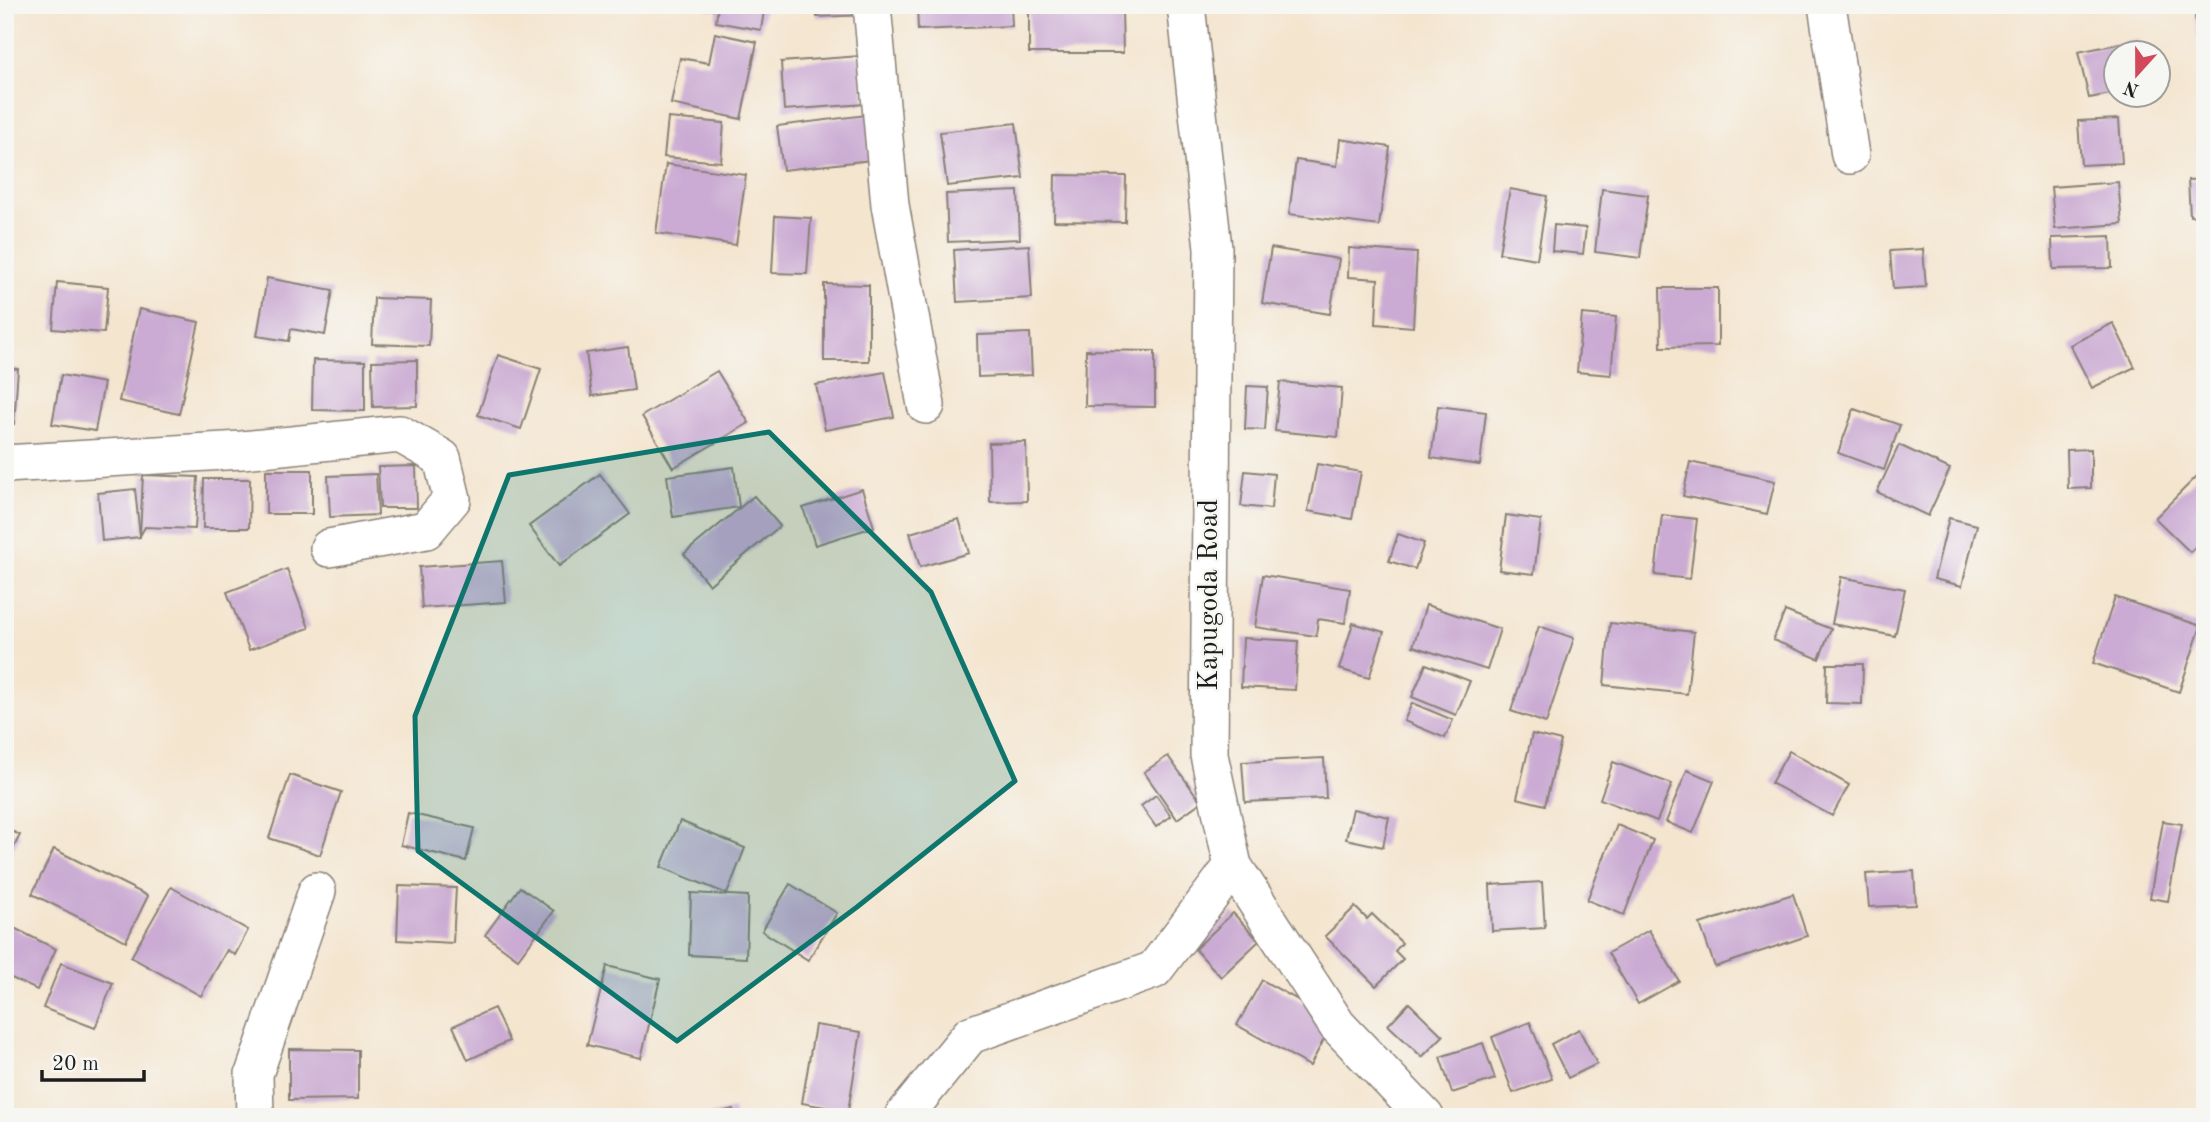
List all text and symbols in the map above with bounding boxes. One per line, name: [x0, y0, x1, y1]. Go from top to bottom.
north arrow: [2102, 38, 2172, 108]
text: N: [2121, 76, 2142, 99]
street label: Kapugoda Road: [1196, 499, 1224, 691]
scale bar: [42, 1038, 144, 1082]
text: 20 m: [52, 1054, 99, 1075]

